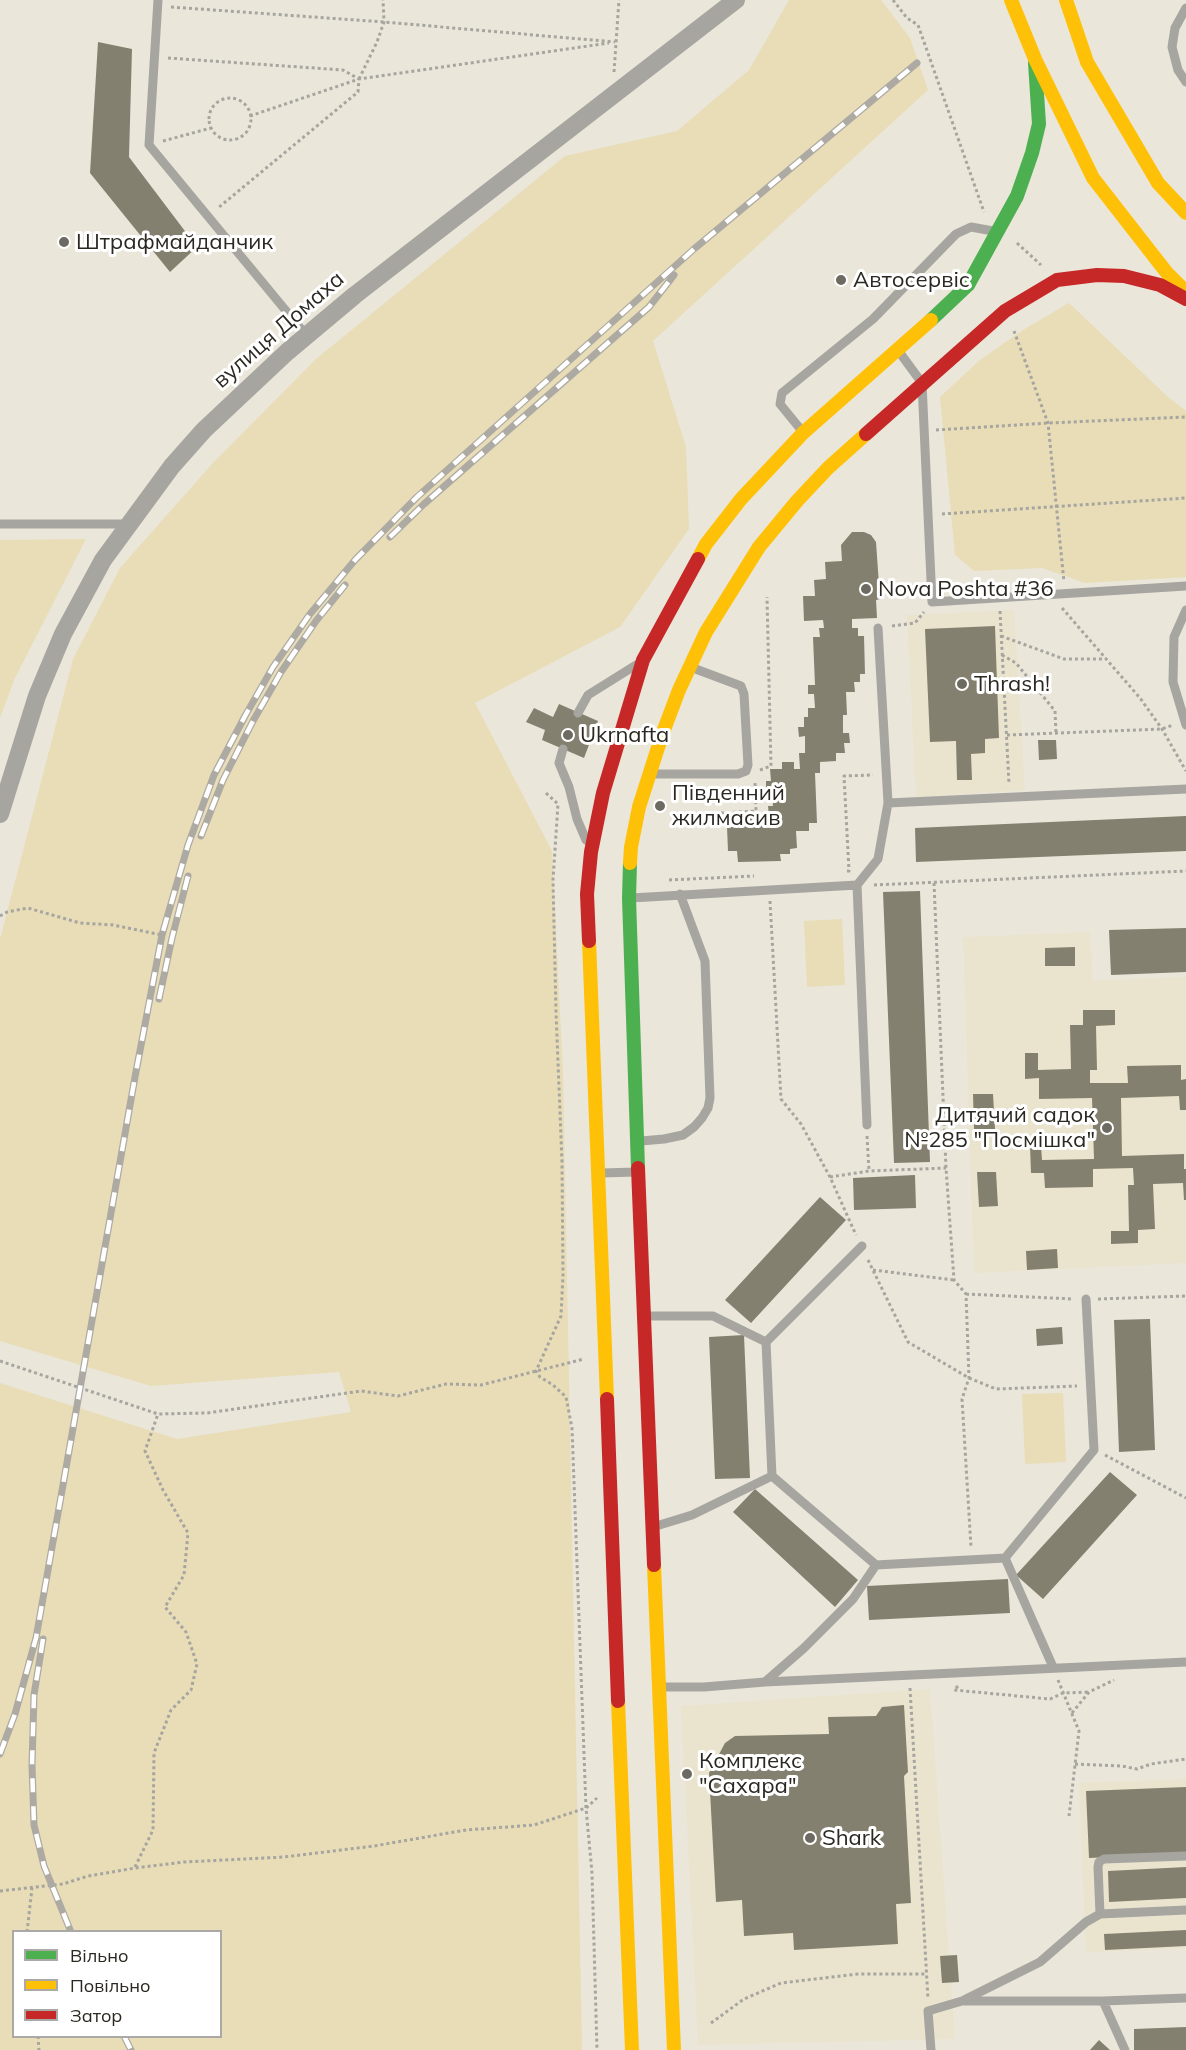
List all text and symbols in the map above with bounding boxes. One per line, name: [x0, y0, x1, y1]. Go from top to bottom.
place label: Штрафмайданчик: [76, 229, 273, 255]
marker: Штрафмайданчик: [57, 235, 71, 249]
street label: вулиця Домаха: [208, 266, 350, 394]
place label: Автосервіс: [853, 267, 970, 293]
marker: Автосервіс: [834, 273, 848, 287]
place label: Nova Poshta #36: [878, 576, 1054, 602]
marker: Nova Poshta #36: [859, 582, 873, 596]
place label: Thrash!: [974, 671, 1050, 697]
marker: Thrash!: [955, 677, 969, 691]
place label: Ukrnafta: [580, 722, 669, 748]
marker: Ukrnafta: [561, 728, 575, 742]
place label: Південний жилмасив: [672, 780, 785, 831]
marker: Південний жилмасив: [653, 799, 667, 813]
place label: Дитячий садок №285 "Посмішка": [904, 1102, 1095, 1154]
marker: Дитячий садок №285 "Посмішка": [1100, 1121, 1114, 1135]
place label: Комплекс "Сахара": [699, 1748, 802, 1800]
marker: Комплекс "Сахара": [680, 1767, 694, 1781]
place label: Shark: [822, 1825, 881, 1851]
marker: Shark: [803, 1831, 817, 1845]
legend: [12, 1930, 222, 2038]
text: Вільно: [70, 1944, 128, 1967]
text: Повільно: [70, 1974, 150, 1997]
text: Затор: [70, 2004, 122, 2027]

